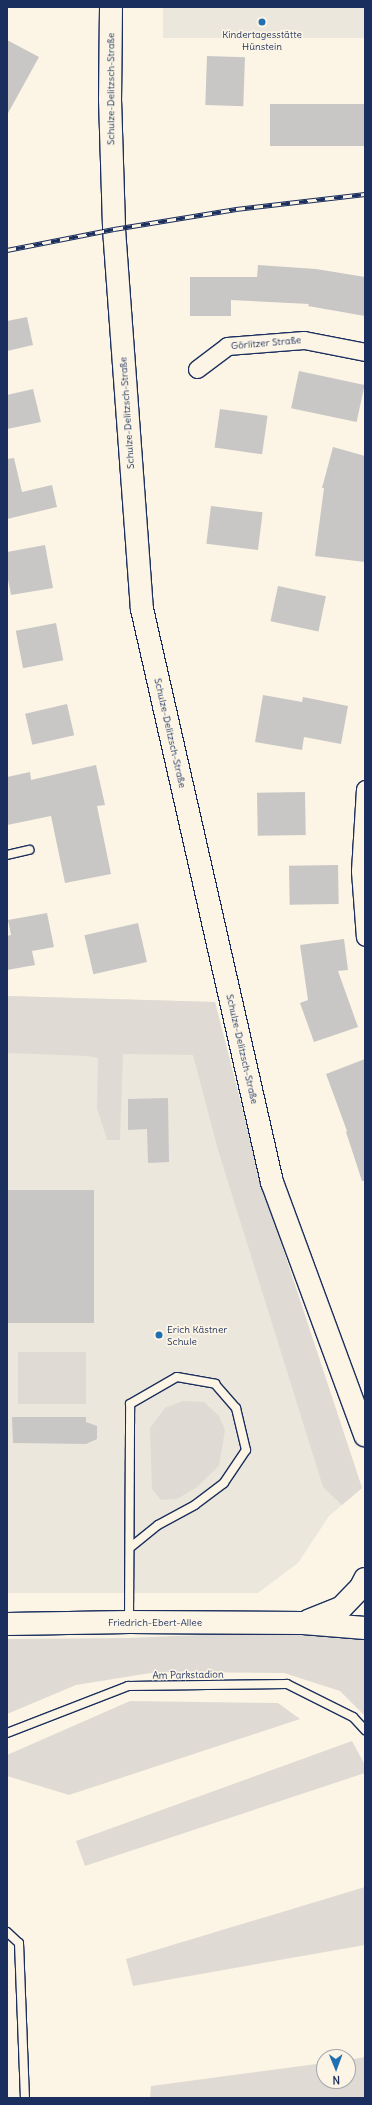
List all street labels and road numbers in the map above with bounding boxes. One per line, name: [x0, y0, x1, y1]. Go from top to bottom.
street label: Schulze-Delitzsch-Straße: [105, 33, 117, 145]
street label: Görlitzer Straße: [230, 334, 302, 352]
street label: Schulze-Delitzsch-Straße: [117, 357, 137, 469]
street label: Schulze-Delitzsch-Straße: [152, 677, 188, 789]
street label: Schulze-Delitzsch-Straße: [224, 993, 260, 1105]
street label: Friedrich-Ebert-Allee: [108, 1617, 202, 1629]
street label: Am Parkstadion: [152, 1668, 224, 1682]

